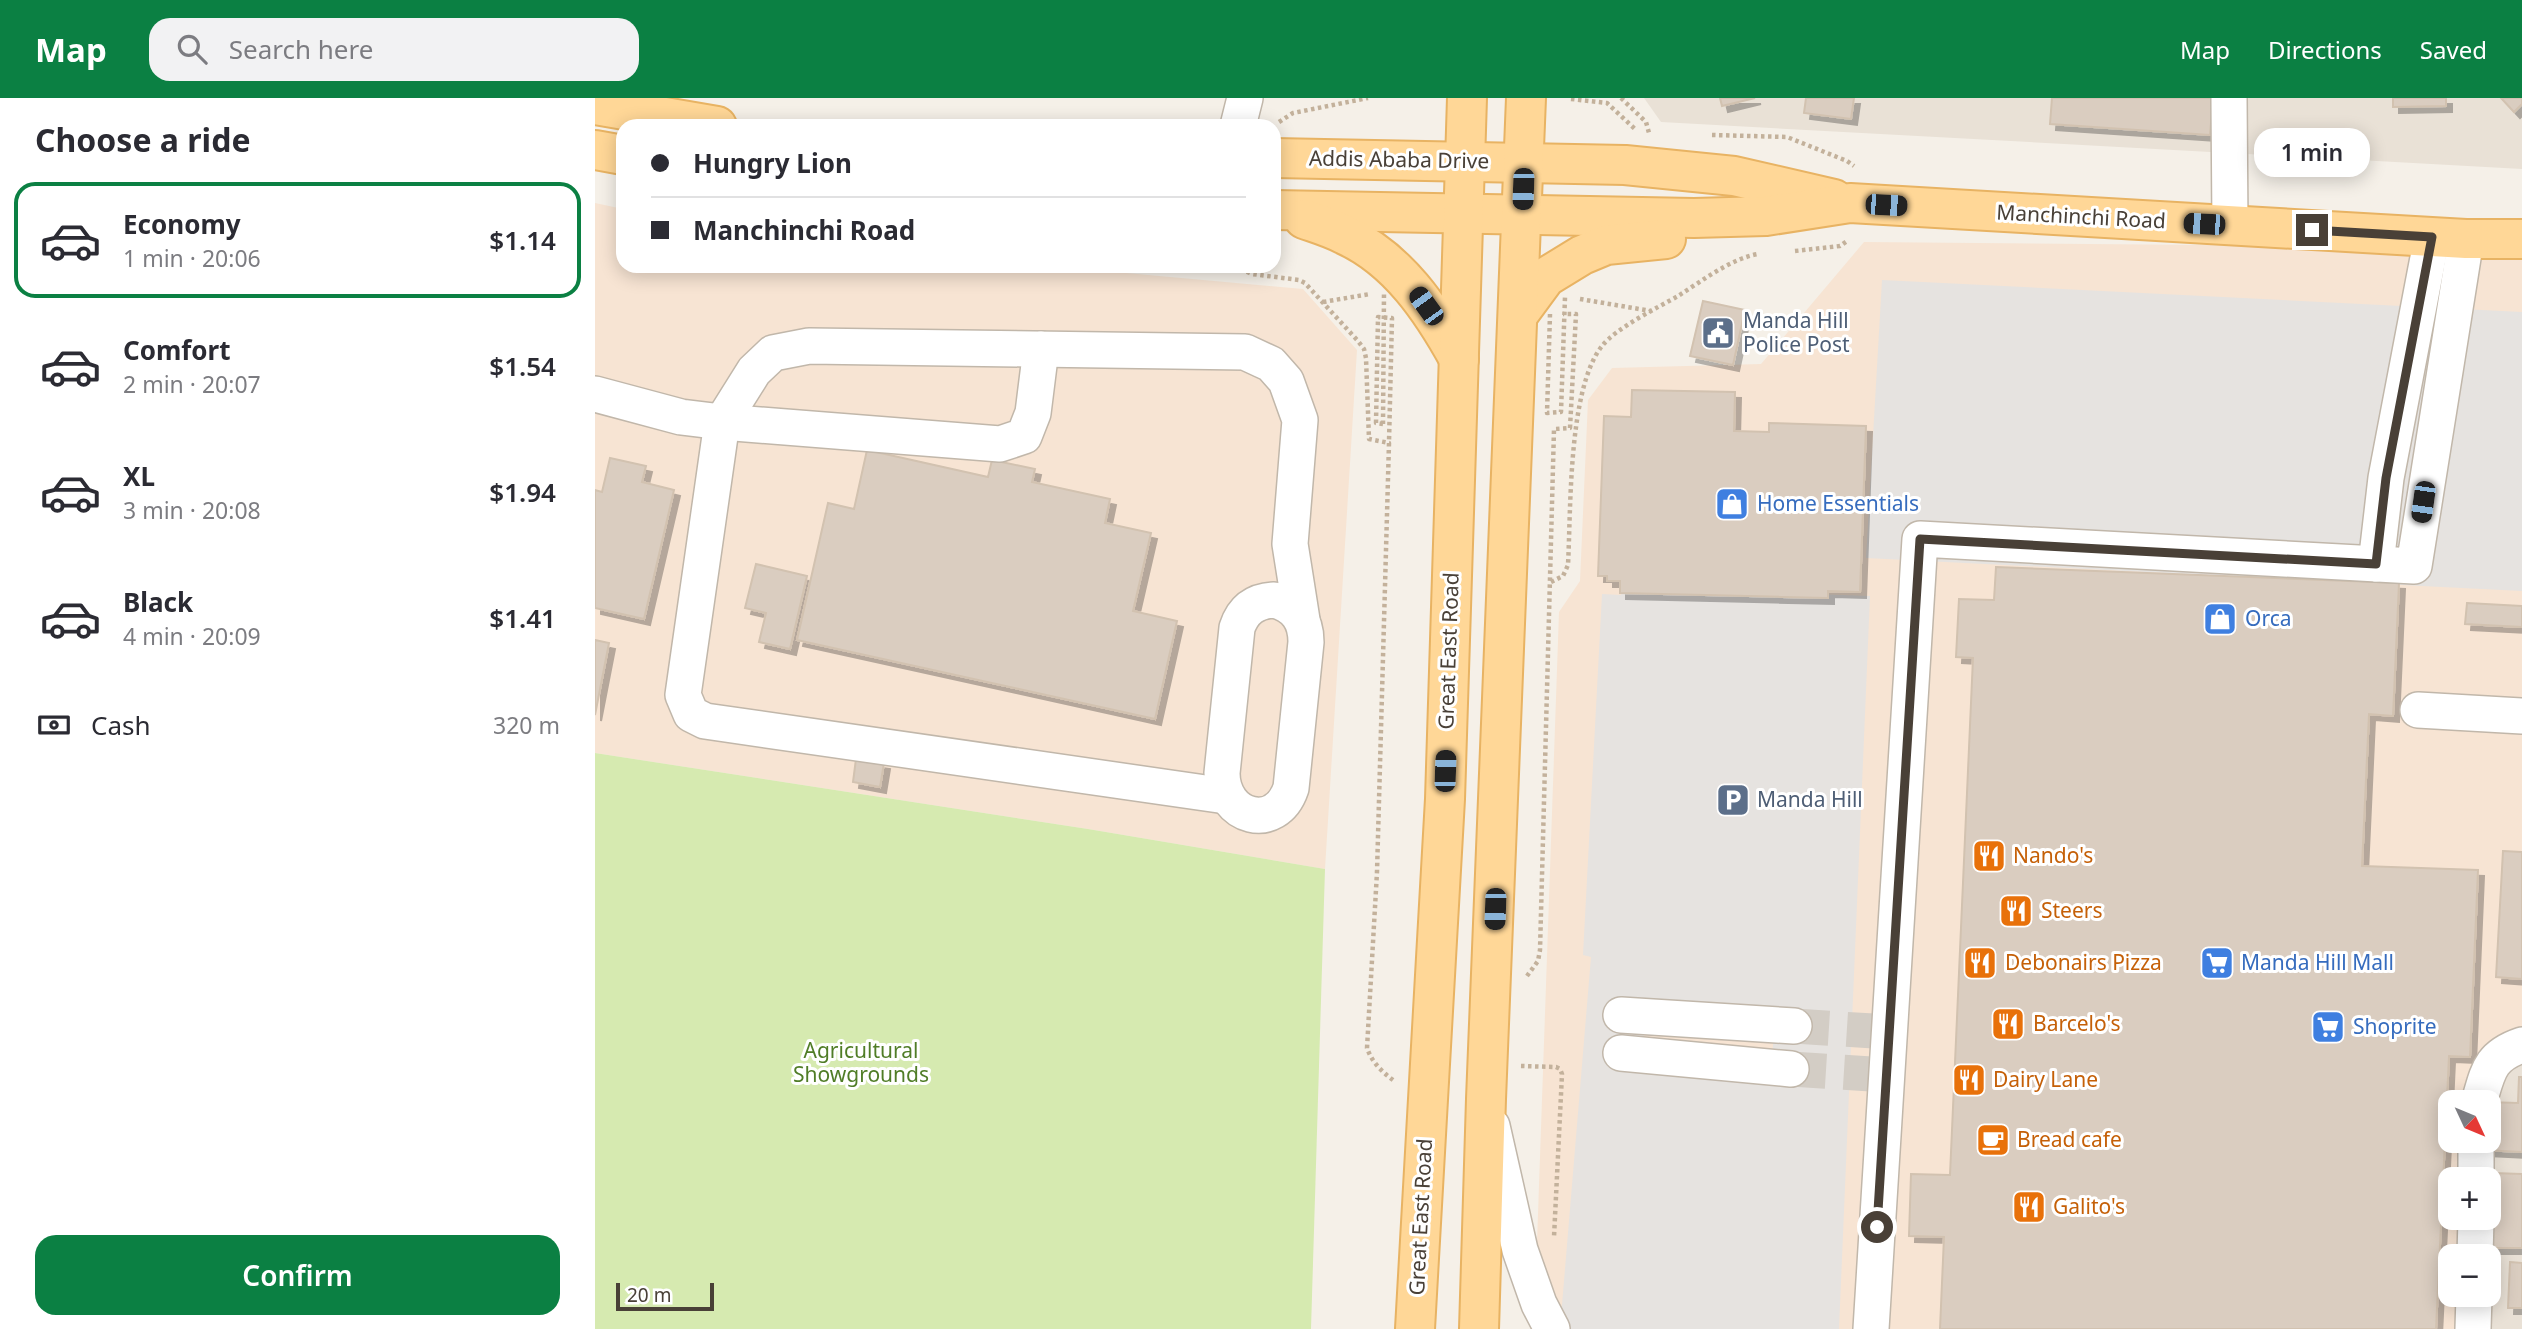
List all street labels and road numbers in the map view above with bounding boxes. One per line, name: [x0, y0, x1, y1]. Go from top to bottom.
street label: Addis Ababa Drive: [1309, 143, 1489, 175]
street label: Manchinchi Road: [1996, 198, 2167, 234]
street label: Great East Road: [1431, 572, 1465, 730]
street label: Great East Road: [1402, 1138, 1438, 1296]

